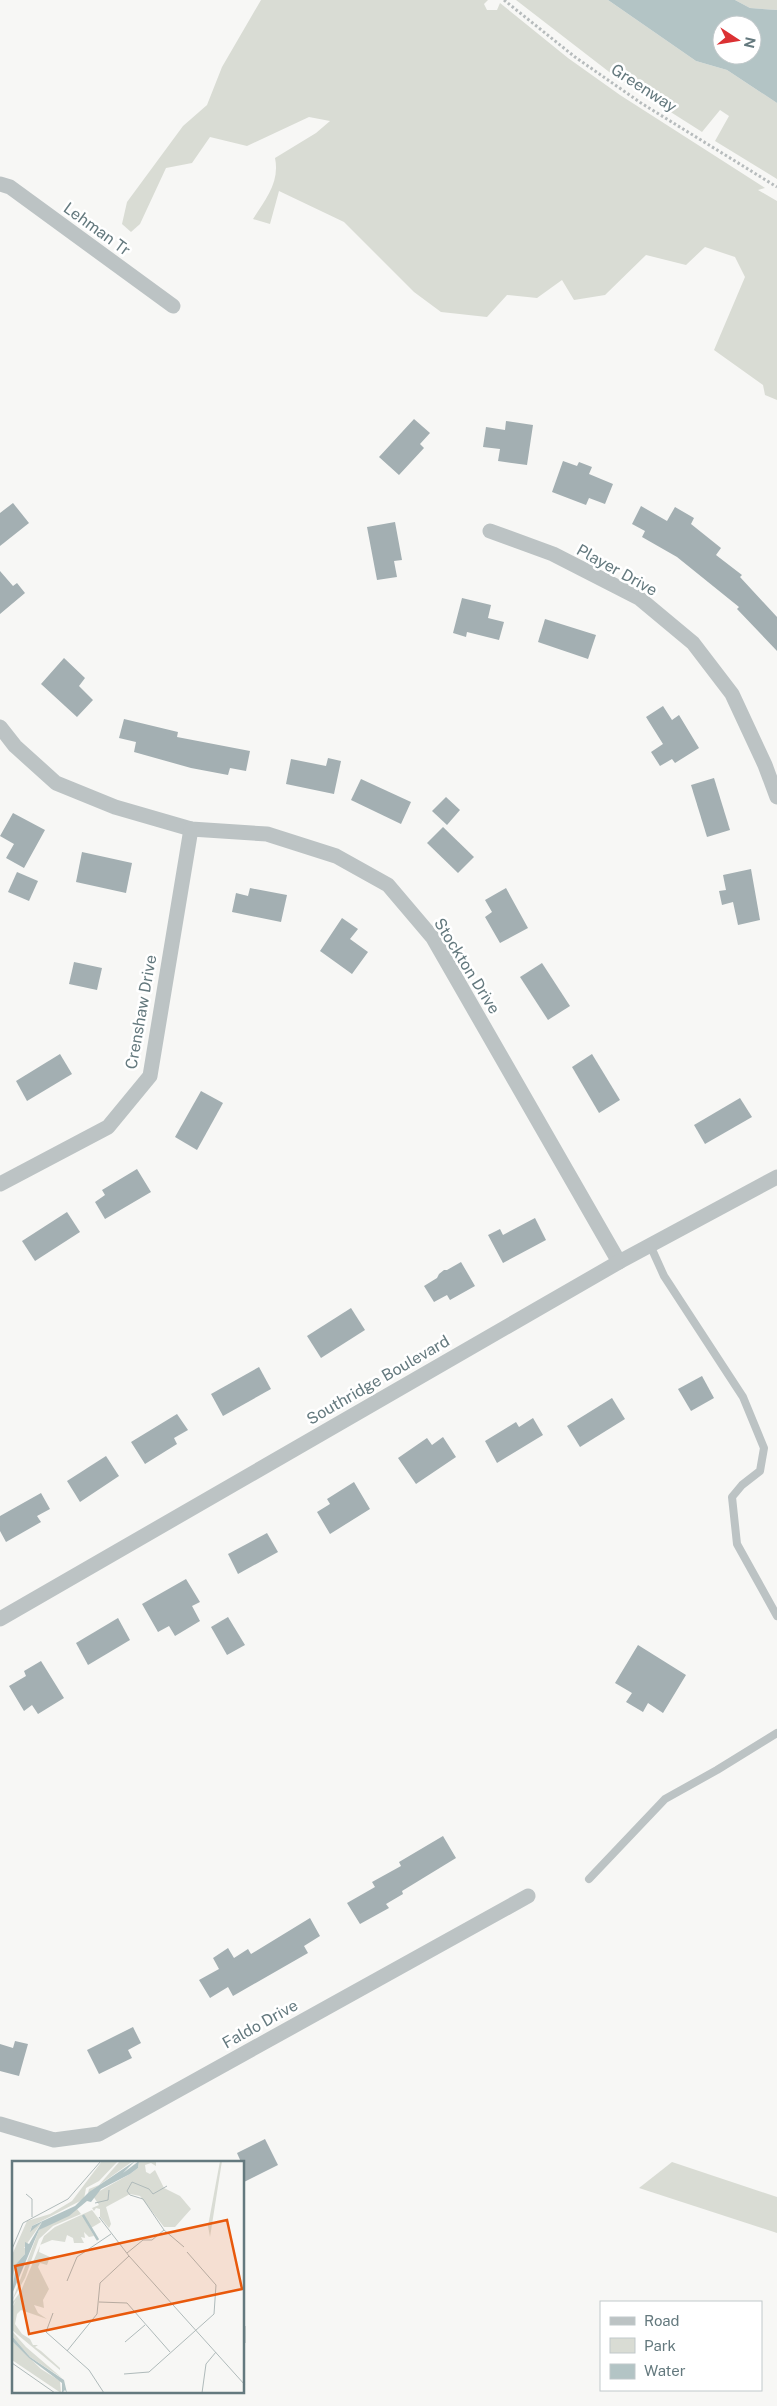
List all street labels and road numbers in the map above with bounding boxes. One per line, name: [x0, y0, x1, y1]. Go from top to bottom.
street label: Greenway: [608, 60, 681, 116]
street label: Lehman Tr: [60, 198, 134, 260]
street label: Player Drive: [573, 540, 661, 600]
street label: Stockton Drive: [430, 915, 504, 1017]
street label: Crenshaw Drive: [122, 953, 160, 1071]
street label: Southridge Boulevard: [303, 1331, 453, 1429]
street label: Faldo Drive: [219, 1995, 301, 2053]

